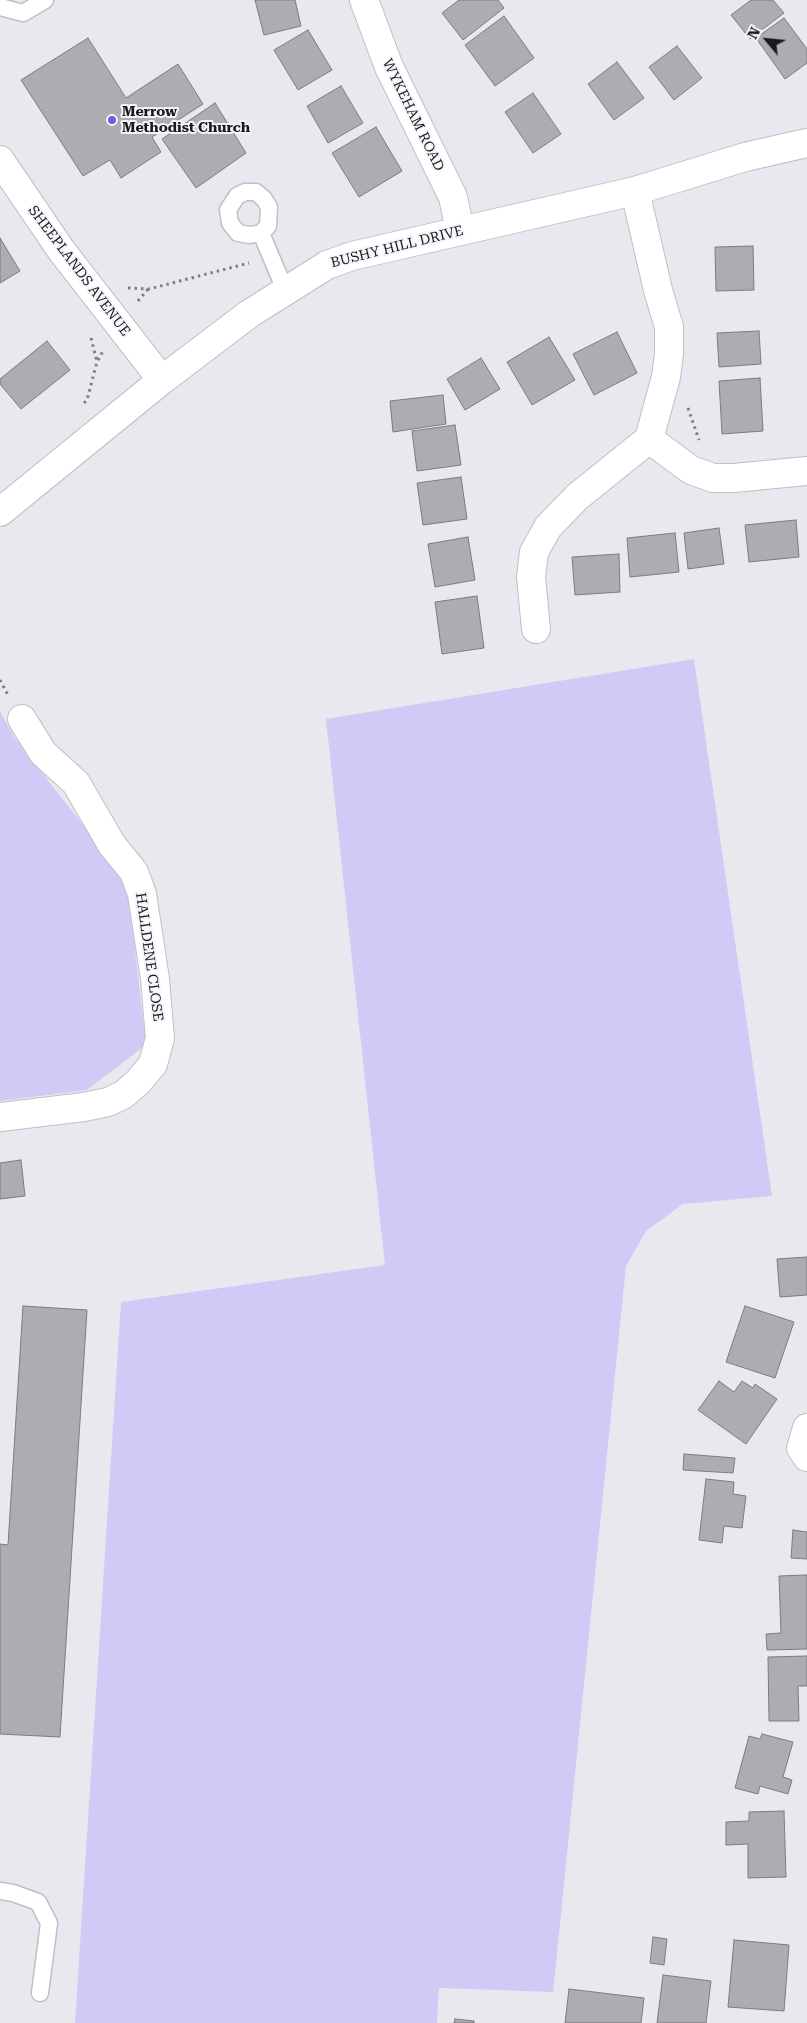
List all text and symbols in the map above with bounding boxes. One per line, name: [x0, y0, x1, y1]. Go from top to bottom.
north arrow: [742, 15, 792, 65]
text: N: [744, 24, 763, 41]
street label: WYKEHAM ROAD: [379, 56, 447, 174]
place label: Merrow Methodist Church: [122, 104, 250, 136]
marker: Merrow Methodist Church: [106, 114, 118, 126]
street label: SHEEPLANDS AVENUE: [24, 202, 134, 340]
street label: BUSHY HILL DRIVE: [329, 222, 465, 272]
street label: HALLDENE CLOSE: [132, 892, 166, 1022]

